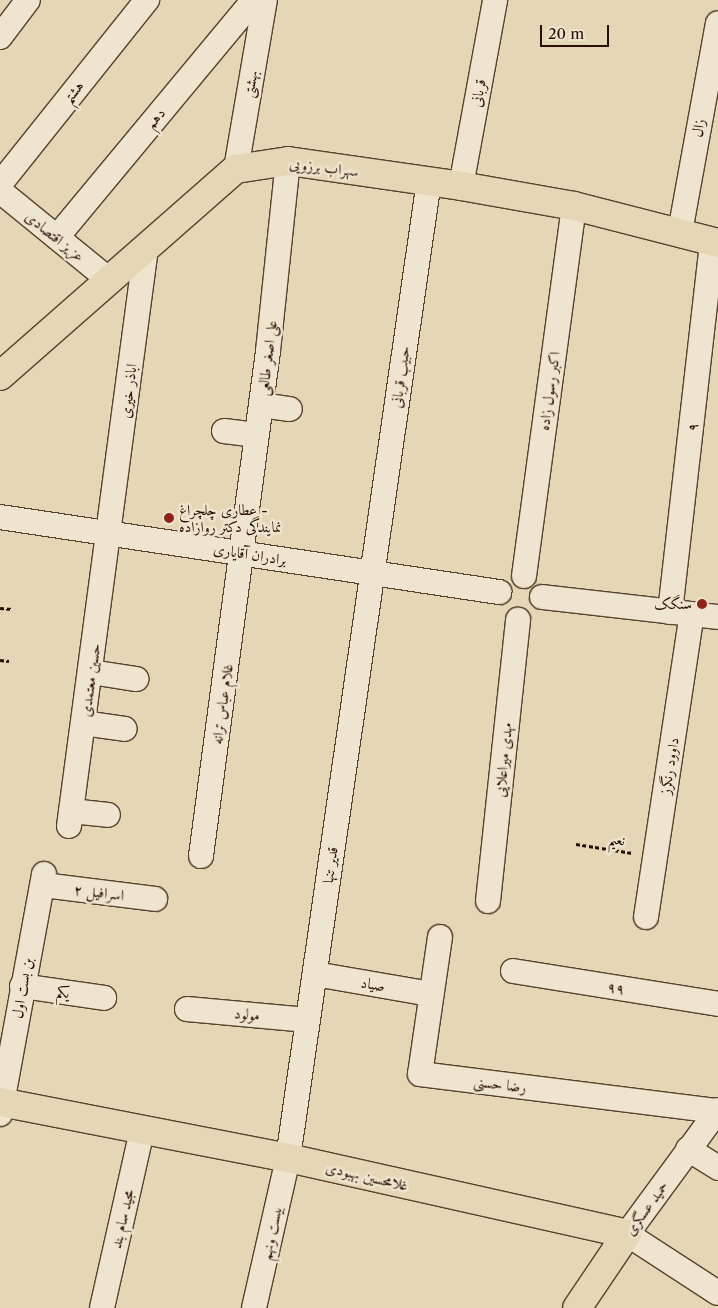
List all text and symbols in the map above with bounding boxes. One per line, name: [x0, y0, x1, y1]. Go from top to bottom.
scale bar: [543, 15, 612, 47]
text: 20 m: [548, 24, 584, 43]
street label: بهشتی: [239, 69, 261, 99]
street label: هشتم: [59, 77, 87, 107]
street label: قربانی: [467, 78, 489, 108]
street label: دهم: [141, 104, 169, 132]
street label: زال: [688, 117, 708, 139]
street label: سهراب برزویی: [288, 154, 360, 180]
street label: عزیز اقتصادی: [22, 207, 88, 265]
street label: علی اصغر طالعی: [253, 319, 281, 397]
street label: حبیب قربانی: [387, 345, 413, 409]
street label: اکبر رسول زاده: [535, 350, 563, 432]
street label: اباذر خیری: [116, 363, 140, 419]
street label: ۹: [683, 422, 701, 432]
place label: عطاری چلچراغ - نمایندگی دکتر روازاده: [179, 500, 282, 535]
marker: عطاری چلچراغ - نمایندگی دکتر روازاده: [163, 512, 175, 524]
street label: برادران آقایاری: [212, 539, 288, 569]
place label: سنگک: [654, 595, 692, 613]
marker: سنگک: [696, 598, 708, 610]
street label: حسین معتمدی: [76, 642, 104, 718]
street label: غلام عباس ترانه: [207, 663, 237, 745]
street label: مهدی میراعلایی: [490, 722, 516, 798]
street label: داوود رنگرز: [656, 736, 682, 796]
street label: نعیم: [607, 829, 627, 849]
street label: قدیر تنها: [319, 846, 341, 884]
street label: اسرافیل ۲: [73, 880, 125, 904]
street label: بن بست اول: [8, 956, 36, 1020]
street label: صیاد: [359, 973, 387, 995]
street label: ۹۹: [606, 978, 626, 998]
street label: یکم: [55, 982, 71, 1002]
street label: مولود: [233, 1004, 261, 1024]
street label: رضا حسنی: [473, 1072, 527, 1096]
street label: غلامحسین بهبودی: [324, 1158, 410, 1194]
street label: حمید عسگری: [620, 1177, 672, 1239]
street label: مجید سام بند: [107, 1188, 137, 1250]
street label: بیست ونهم: [257, 1204, 285, 1262]

